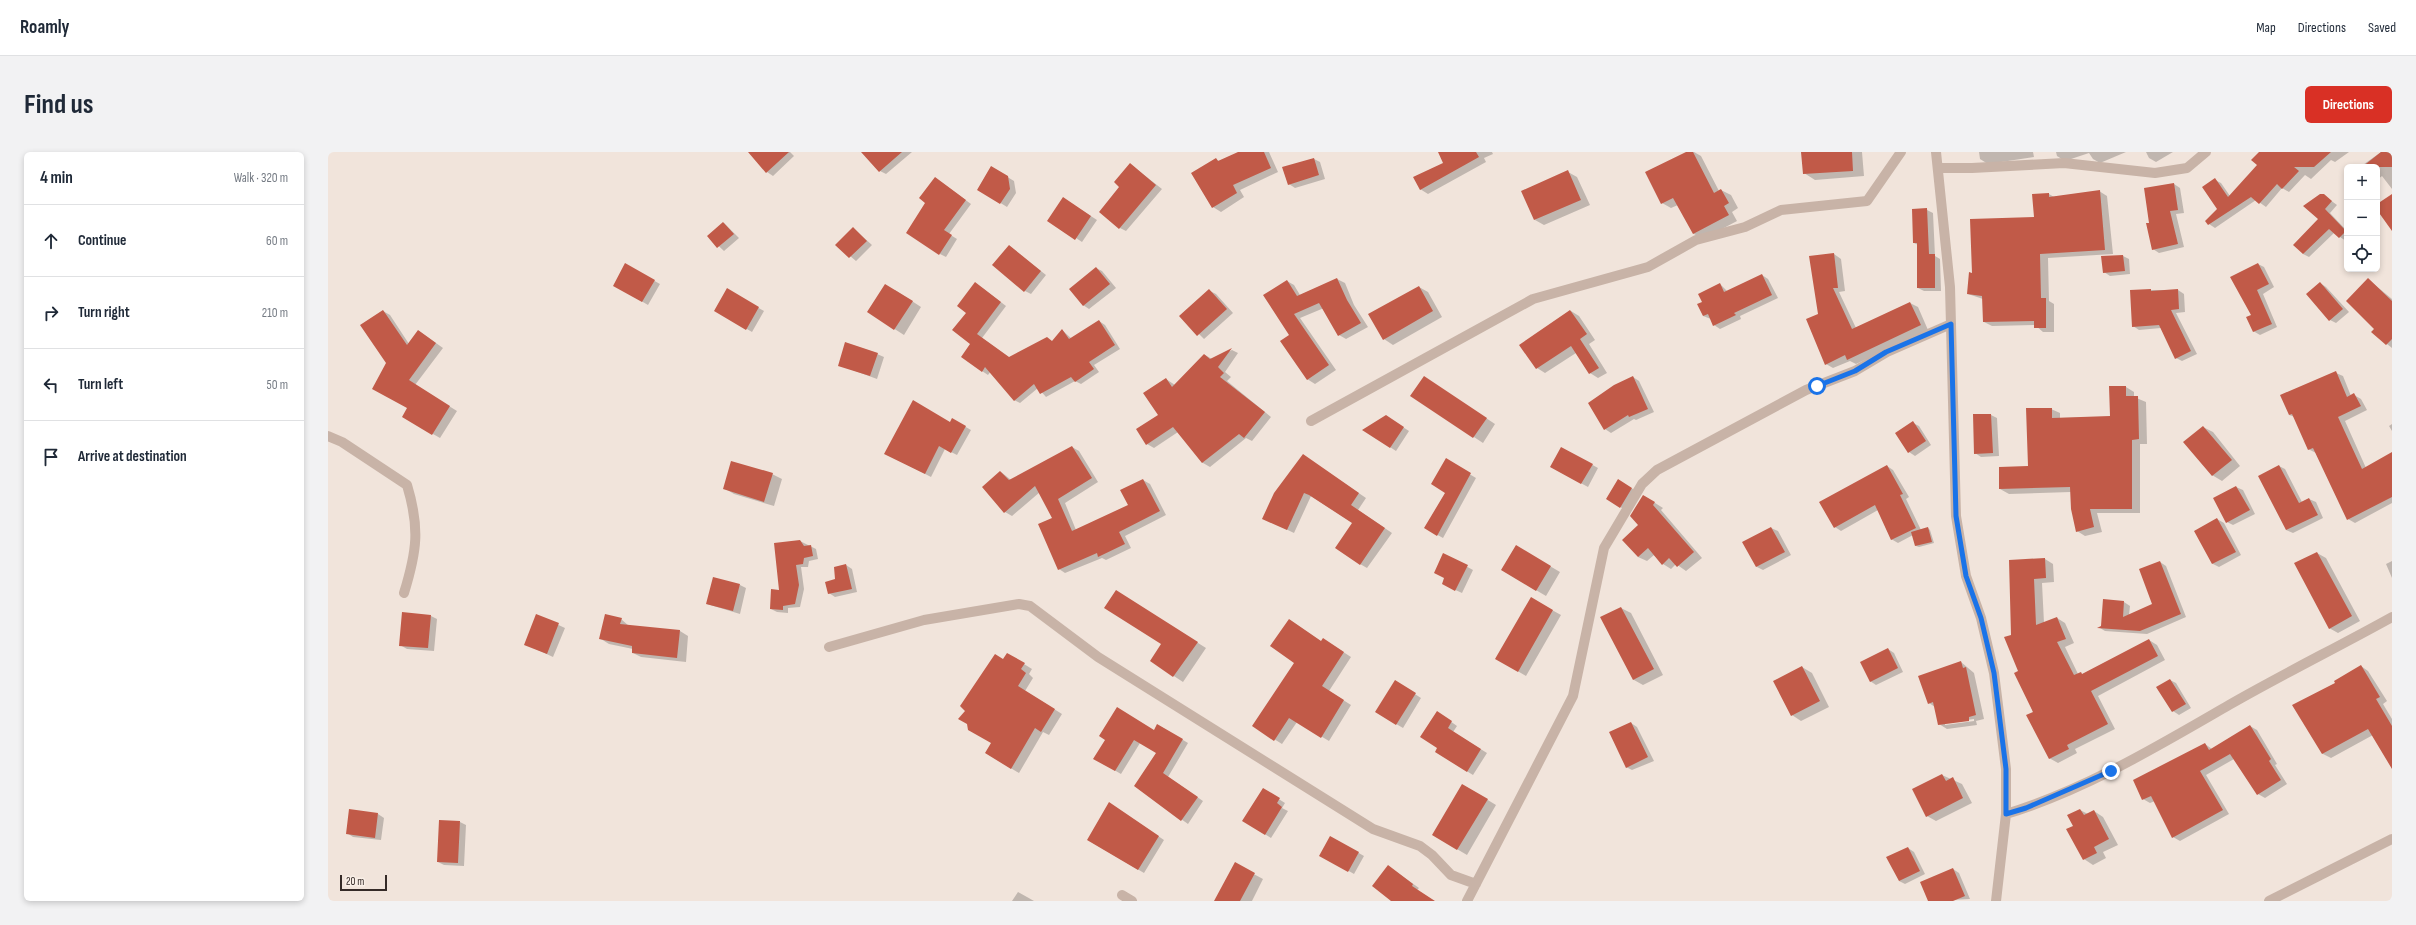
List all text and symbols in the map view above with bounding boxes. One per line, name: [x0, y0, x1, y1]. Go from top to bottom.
text: Roamly: [20, 16, 70, 39]
text: Map: [2256, 19, 2276, 36]
text: Directions: [2298, 19, 2346, 36]
text: Saved: [2368, 19, 2396, 36]
button: Directions: [2305, 86, 2392, 123]
text: Find us: [24, 88, 93, 121]
map controls: [2344, 164, 2380, 272]
button: +: [2344, 164, 2380, 200]
text: 4 min: [40, 168, 73, 188]
text: Walk · 320 m: [234, 170, 288, 186]
button: −: [2344, 200, 2380, 236]
icon: ahead: [40, 230, 62, 252]
text: Continue: [78, 231, 127, 250]
text: 60 m: [266, 233, 288, 249]
button: locate: [2344, 236, 2380, 272]
icon: right: [40, 302, 62, 324]
text: Turn right: [78, 303, 130, 322]
text: 210 m: [262, 305, 288, 321]
icon: left: [40, 374, 62, 396]
text: Turn left: [78, 375, 123, 394]
text: 50 m: [267, 377, 288, 393]
route start: [1808, 377, 1826, 395]
icon: arrive: [40, 446, 62, 468]
text: Arrive at destination: [78, 447, 187, 466]
route end: [2102, 762, 2120, 780]
scale bar: [340, 873, 387, 892]
text: 20 m: [346, 875, 364, 888]

